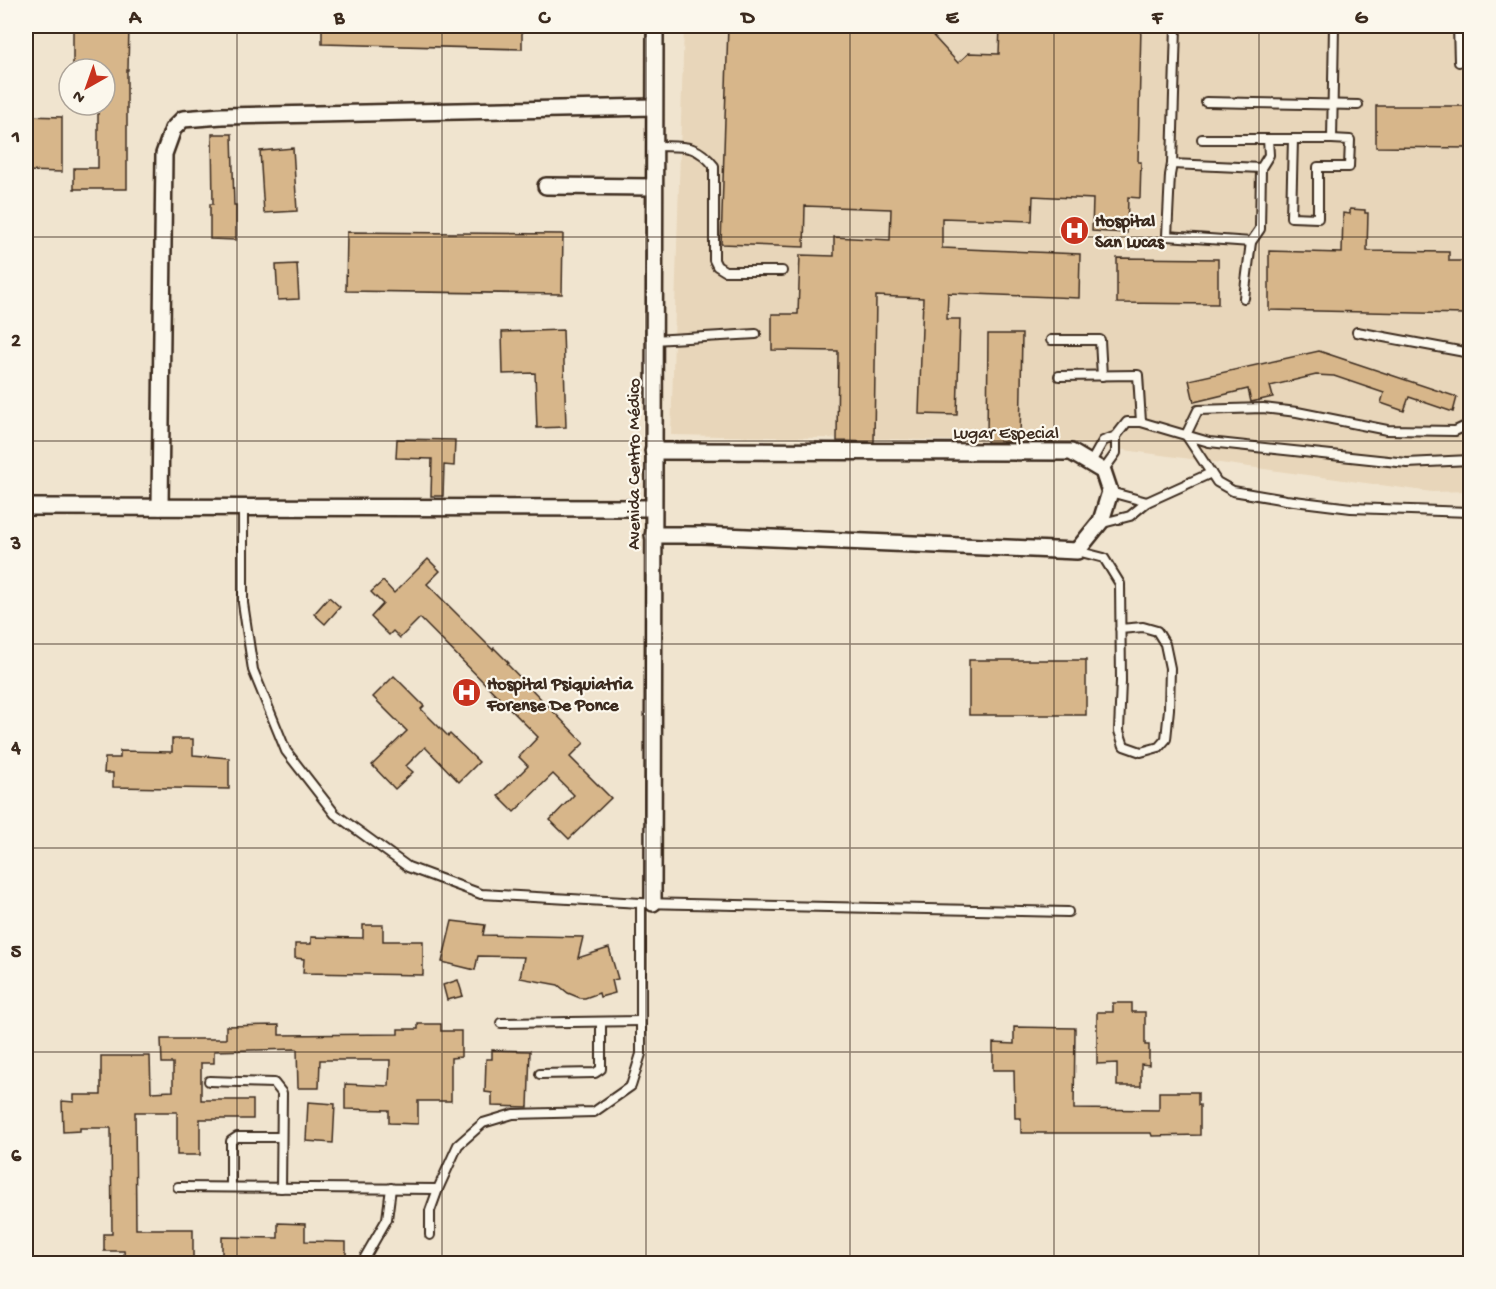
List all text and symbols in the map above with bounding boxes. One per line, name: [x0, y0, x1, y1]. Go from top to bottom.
text: A: [128, 8, 143, 31]
text: B: [333, 8, 345, 31]
text: C: [538, 8, 552, 31]
text: D: [739, 8, 755, 31]
text: E: [946, 8, 960, 31]
text: F: [1151, 8, 1164, 31]
text: G: [1355, 8, 1369, 31]
north arrow: [57, 57, 117, 117]
text: N: [69, 85, 90, 106]
text: 1: [11, 127, 20, 150]
place label: Hospital San Lucas: [1095, 212, 1165, 254]
hospital icon: Hospital San Lucas: [1058, 214, 1090, 246]
text: 2: [11, 331, 21, 354]
street label: Avenida Centro Médico: [625, 378, 646, 550]
street label: Lugar Especial: [953, 424, 1059, 445]
text: 3: [10, 534, 21, 557]
place label: Hospital Psiquiatria Forense De Ponce: [486, 675, 634, 717]
hospital icon: Hospital Psiquiatria Forense De Ponce: [450, 677, 482, 709]
text: 4: [10, 738, 21, 761]
text: 5: [11, 942, 22, 965]
text: 6: [11, 1146, 22, 1169]

